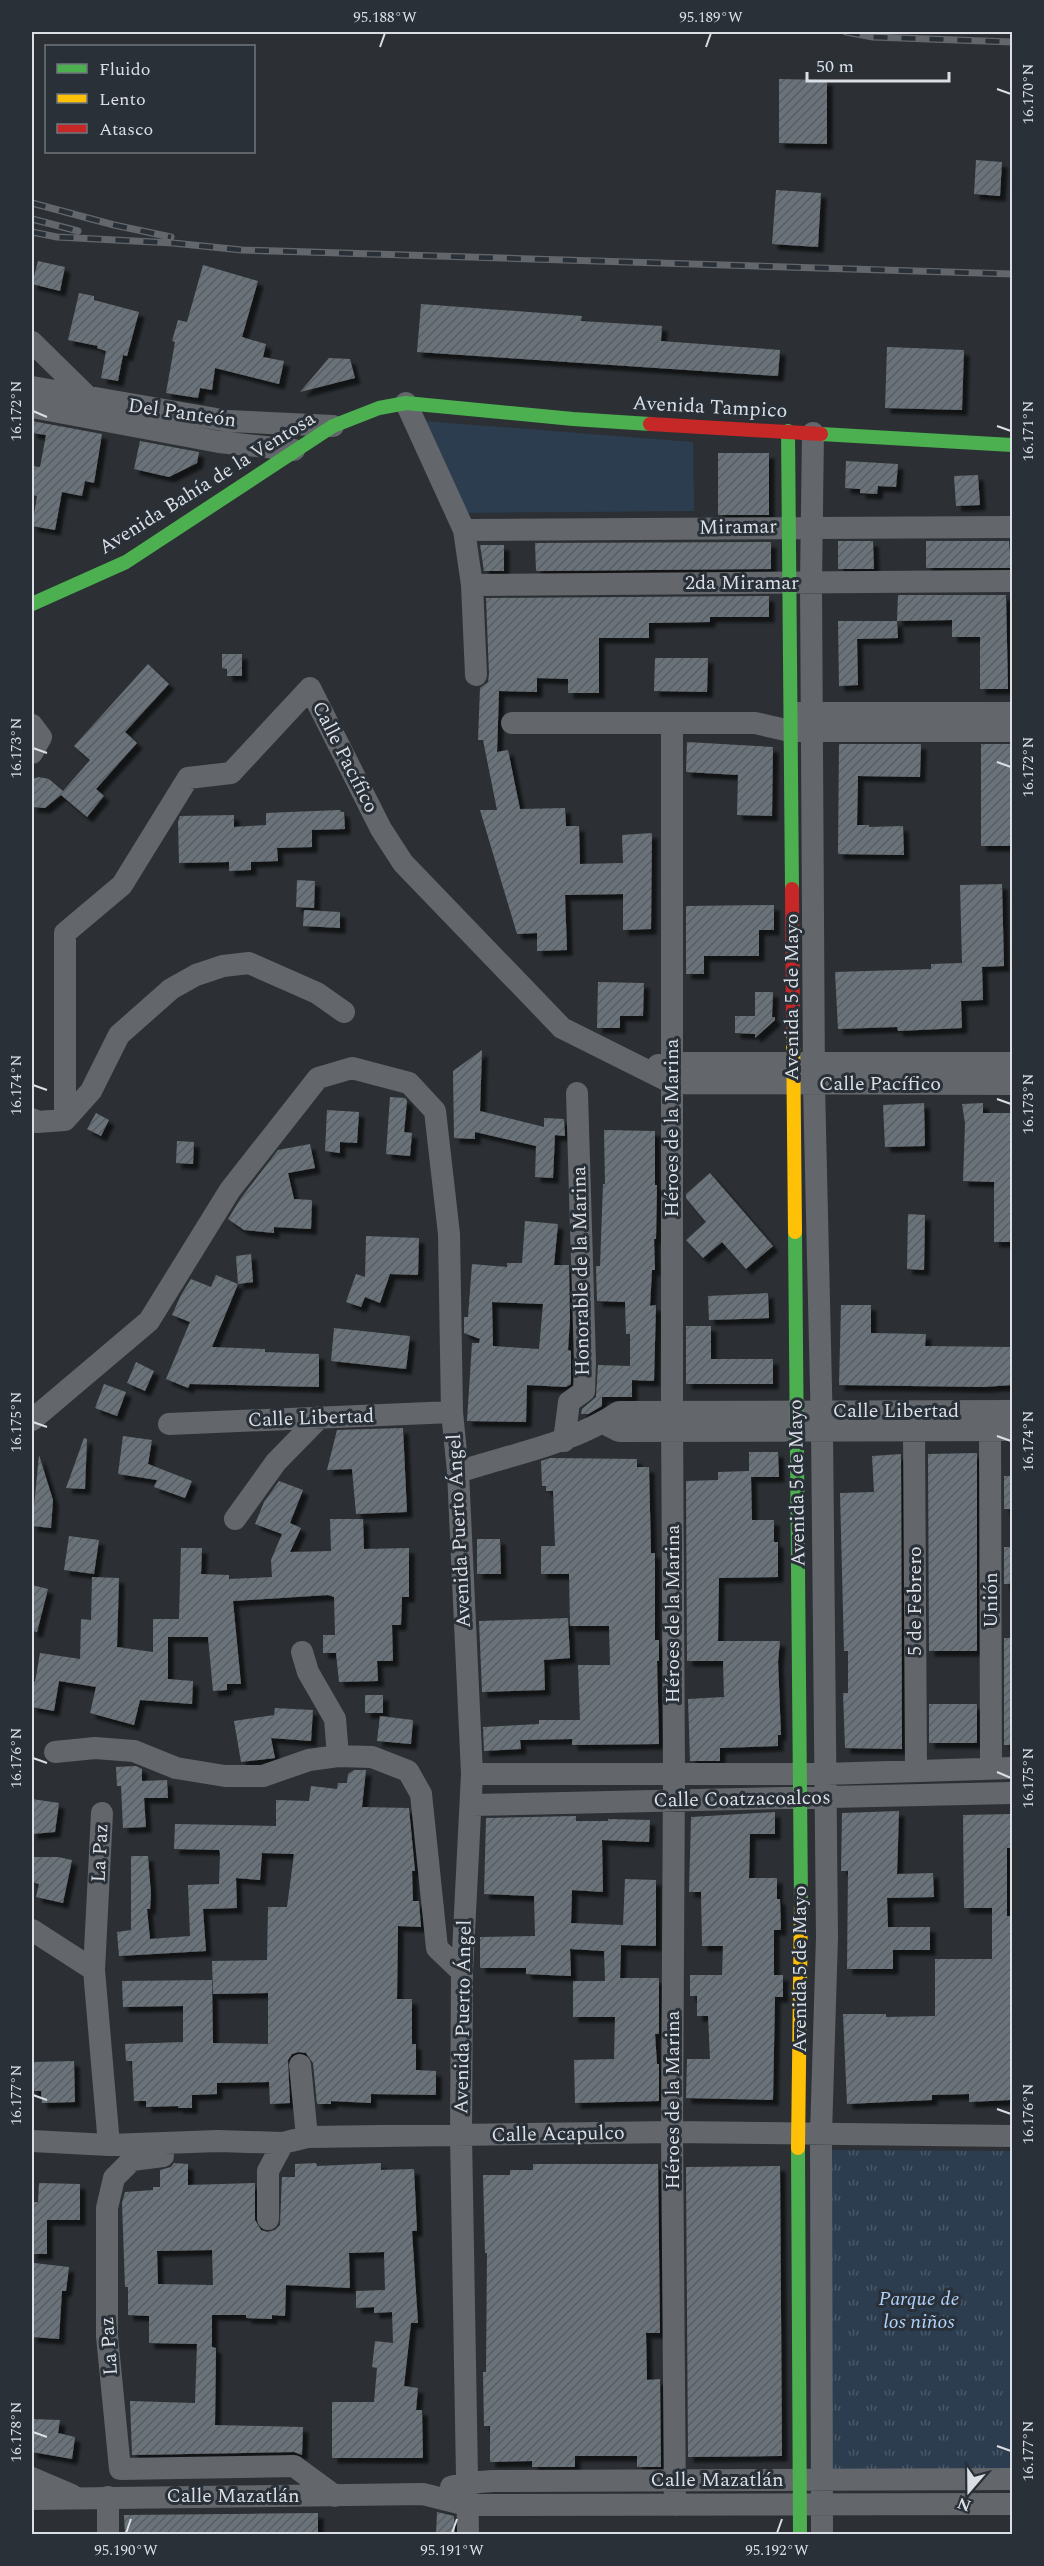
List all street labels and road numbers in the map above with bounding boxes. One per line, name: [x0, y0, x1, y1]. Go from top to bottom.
street label: Avenida Tampico: [632, 388, 788, 426]
street label: Del Panteón: [126, 391, 238, 435]
street label: Avenida Bahía de la Ventosa: [93, 404, 321, 562]
street label: Miramar: [699, 511, 777, 543]
street label: 2da Miramar: [685, 568, 799, 598]
street label: Calle Pacífico: [304, 696, 386, 818]
street label: Avenida 5 de Mayo: [777, 913, 807, 1081]
street label: Héroes de la Marina: [657, 1038, 687, 1218]
street label: Calle Pacífico: [819, 1069, 941, 1099]
street label: Honorable de la Marina: [564, 1166, 598, 1376]
street label: Calle Libertad: [833, 1396, 959, 1426]
street label: Avenida 5 de Mayo: [781, 1399, 813, 1567]
street label: Calle Libertad: [247, 1401, 375, 1435]
street label: Avenida Puerto Ángel: [439, 1433, 479, 1629]
street label: Héroes de la Marina: [658, 1524, 688, 1704]
street label: 5 de Febrero: [900, 1546, 930, 1656]
street label: Unión: [976, 1572, 1006, 1628]
street label: Calle Coatzacoalcos: [653, 1782, 831, 1816]
street label: La Paz: [83, 1823, 117, 1883]
street label: Avenida 5 de Mayo: [785, 1885, 815, 2053]
street label: Avenida Puerto Ángel: [446, 1919, 480, 2115]
street label: Héroes de la Marina: [658, 2010, 688, 2190]
street label: Calle Acapulco: [491, 2118, 625, 2150]
street label: La Paz: [92, 2316, 126, 2376]
street label: Calle Mazatlán: [650, 2465, 784, 2495]
street label: Calle Mazatlán: [166, 2481, 300, 2511]

